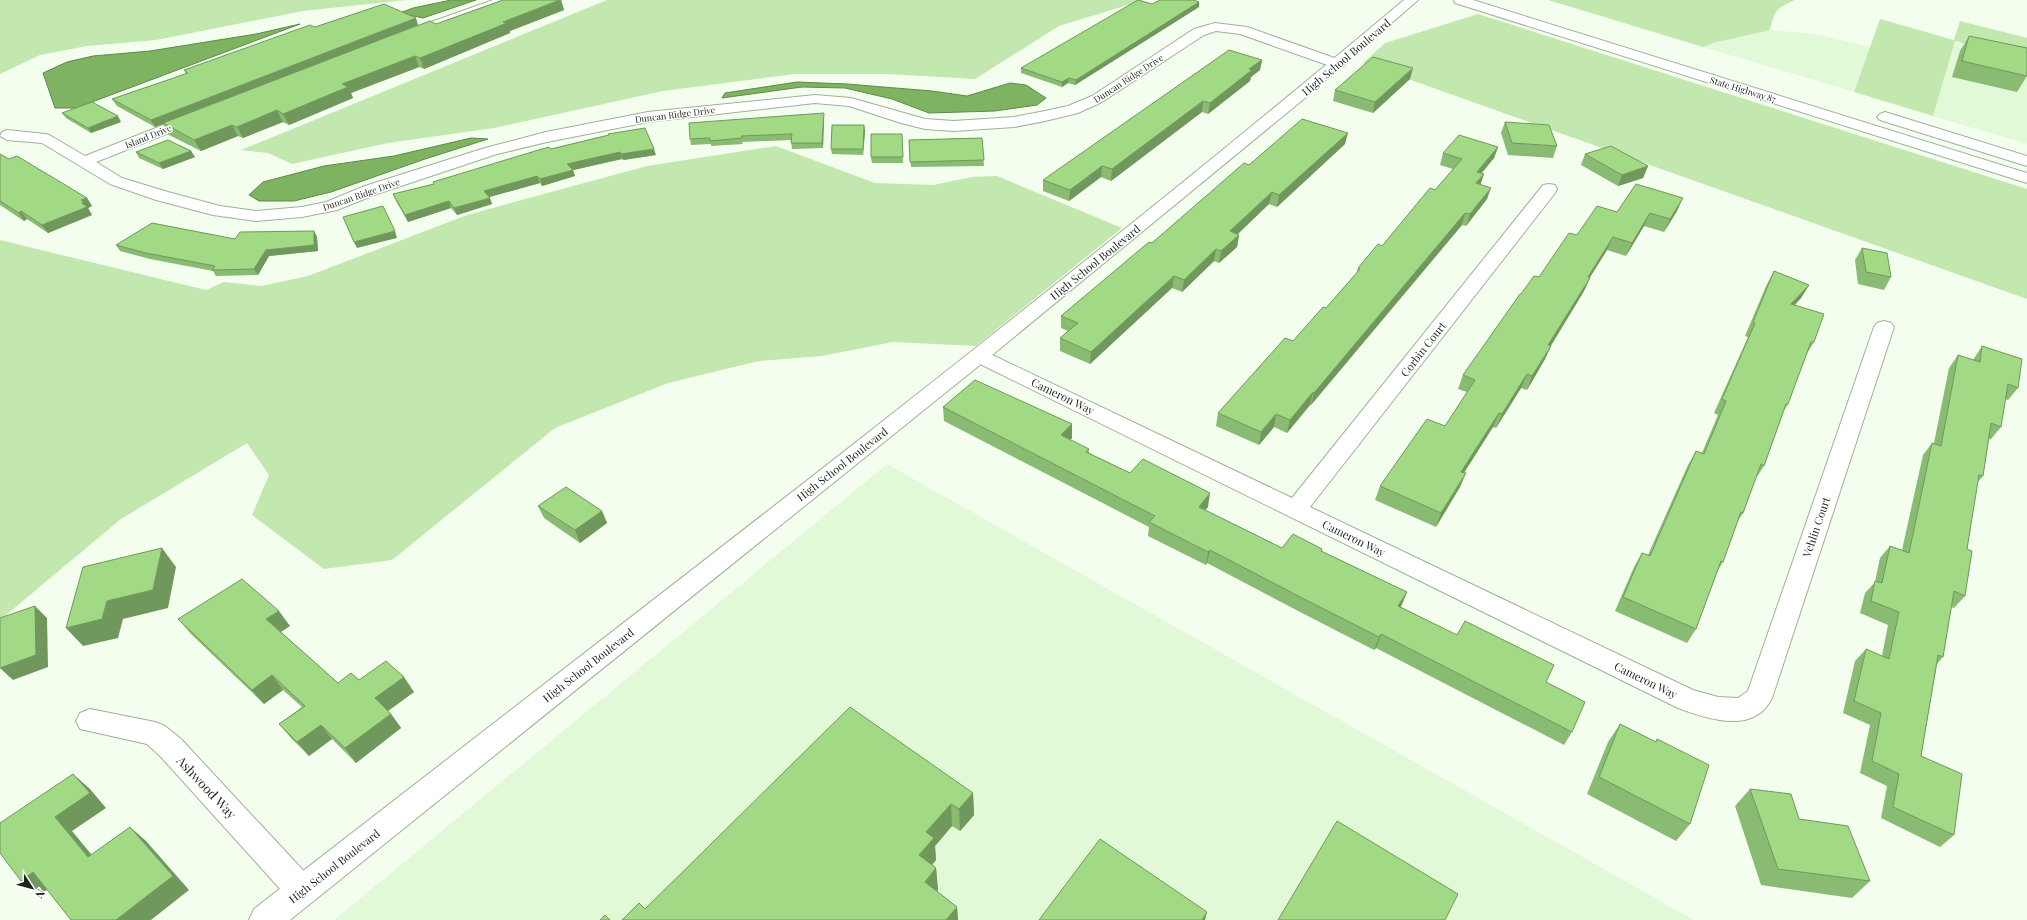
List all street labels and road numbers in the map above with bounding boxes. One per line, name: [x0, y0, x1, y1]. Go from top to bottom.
street label: High School Boulevard: [1298, 15, 1394, 99]
street label: Duncan Ridge Drive: [1091, 51, 1166, 105]
street label: State Highway 87: [1709, 73, 1778, 105]
street label: Duncan Ridge Drive: [634, 103, 716, 125]
street label: Island Drive: [123, 121, 173, 151]
street label: Duncan Ridge Drive: [321, 175, 402, 213]
street label: High School Boulevard: [1047, 221, 1144, 303]
street label: Corbin Court: [1397, 318, 1449, 380]
street label: Cameron Way: [1029, 374, 1097, 418]
street label: High School Boulevard: [793, 423, 891, 504]
street label: Vehlin Court: [1798, 495, 1833, 560]
street label: Cameron Way: [1320, 516, 1388, 560]
street label: High School Boulevard: [539, 624, 637, 705]
street label: Cameron Way: [1612, 658, 1680, 702]
street label: Ashwood Way: [173, 751, 241, 822]
street label: High School Boulevard: [285, 825, 383, 906]

